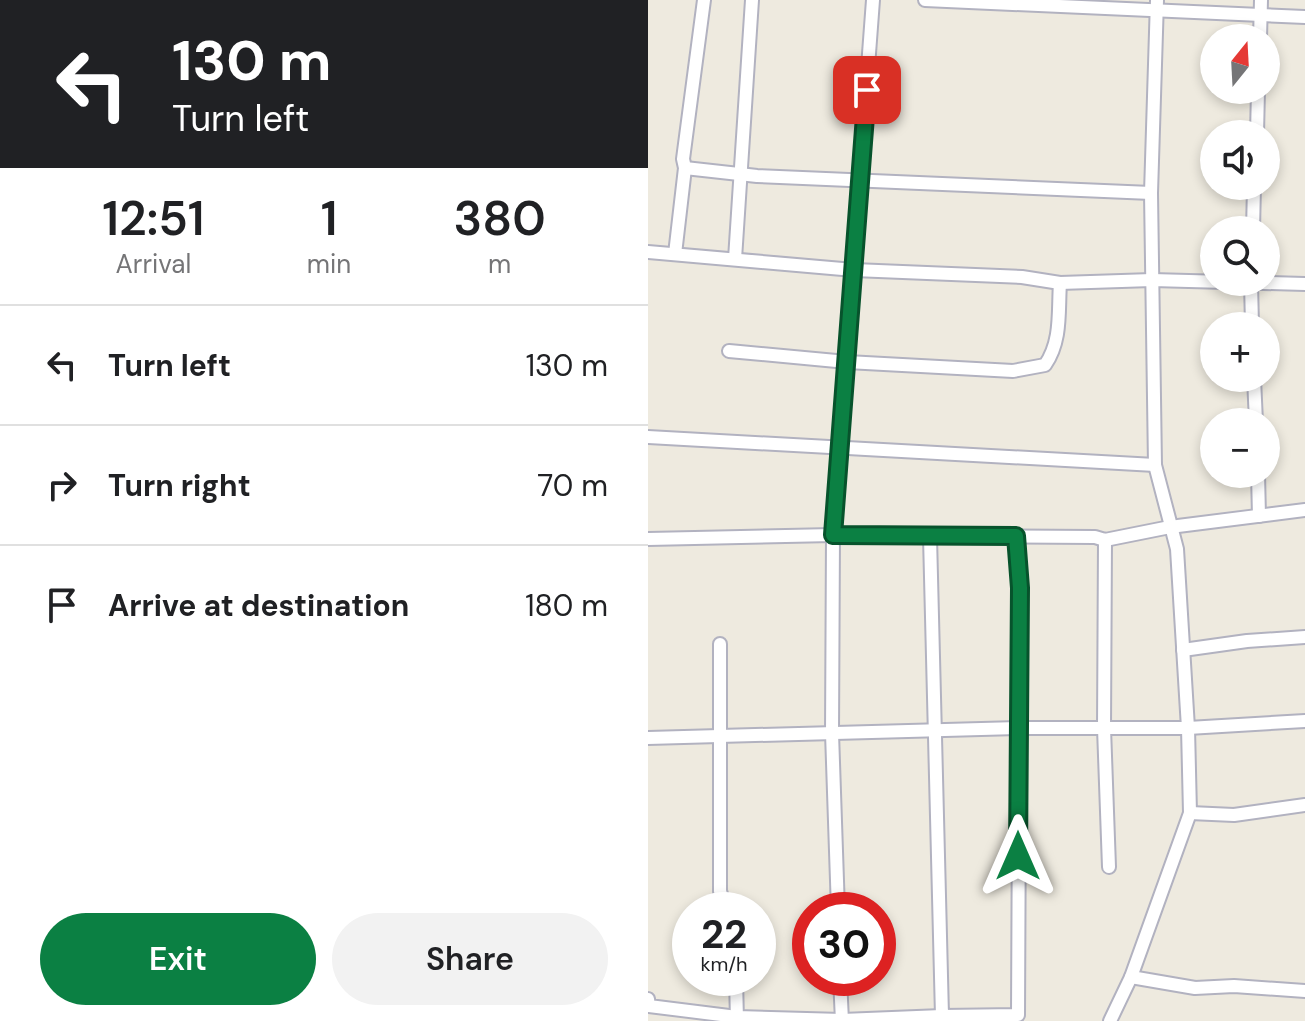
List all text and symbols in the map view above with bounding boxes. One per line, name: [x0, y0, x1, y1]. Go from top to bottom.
text: 130 m: [172, 24, 331, 97]
north arrow: [1200, 24, 1280, 104]
map controls: [1200, 24, 1280, 488]
icon: left: [40, 32, 144, 136]
pin: [833, 56, 901, 124]
icon: arrive: [845, 68, 889, 112]
text: Turn left: [172, 95, 309, 142]
button: sound: [1200, 120, 1280, 200]
text: 12:51: [102, 187, 205, 250]
text: 1: [321, 187, 337, 250]
text: 380: [453, 187, 546, 250]
button: search: [1200, 216, 1280, 296]
text: Arrival: [116, 247, 191, 281]
text: min: [307, 247, 351, 281]
text: m: [488, 247, 511, 281]
button: +: [1200, 312, 1280, 392]
icon: left: [40, 343, 84, 387]
text: Turn left: [108, 346, 231, 385]
text: 130 m: [526, 346, 608, 385]
button: −: [1200, 408, 1280, 488]
icon: right: [40, 463, 84, 507]
text: Turn right: [108, 466, 251, 505]
text: 70 m: [537, 466, 608, 505]
icon: arrive: [40, 583, 84, 627]
text: Arrive at destination: [108, 586, 409, 625]
text: 180 m: [525, 586, 608, 625]
position arrow: [976, 814, 1060, 898]
speed limit sign: 30: [792, 892, 896, 996]
text: 22: [701, 908, 747, 960]
button: Exit: [40, 913, 316, 1005]
button: Share: [332, 913, 608, 1005]
text: km/h: [700, 951, 748, 977]

